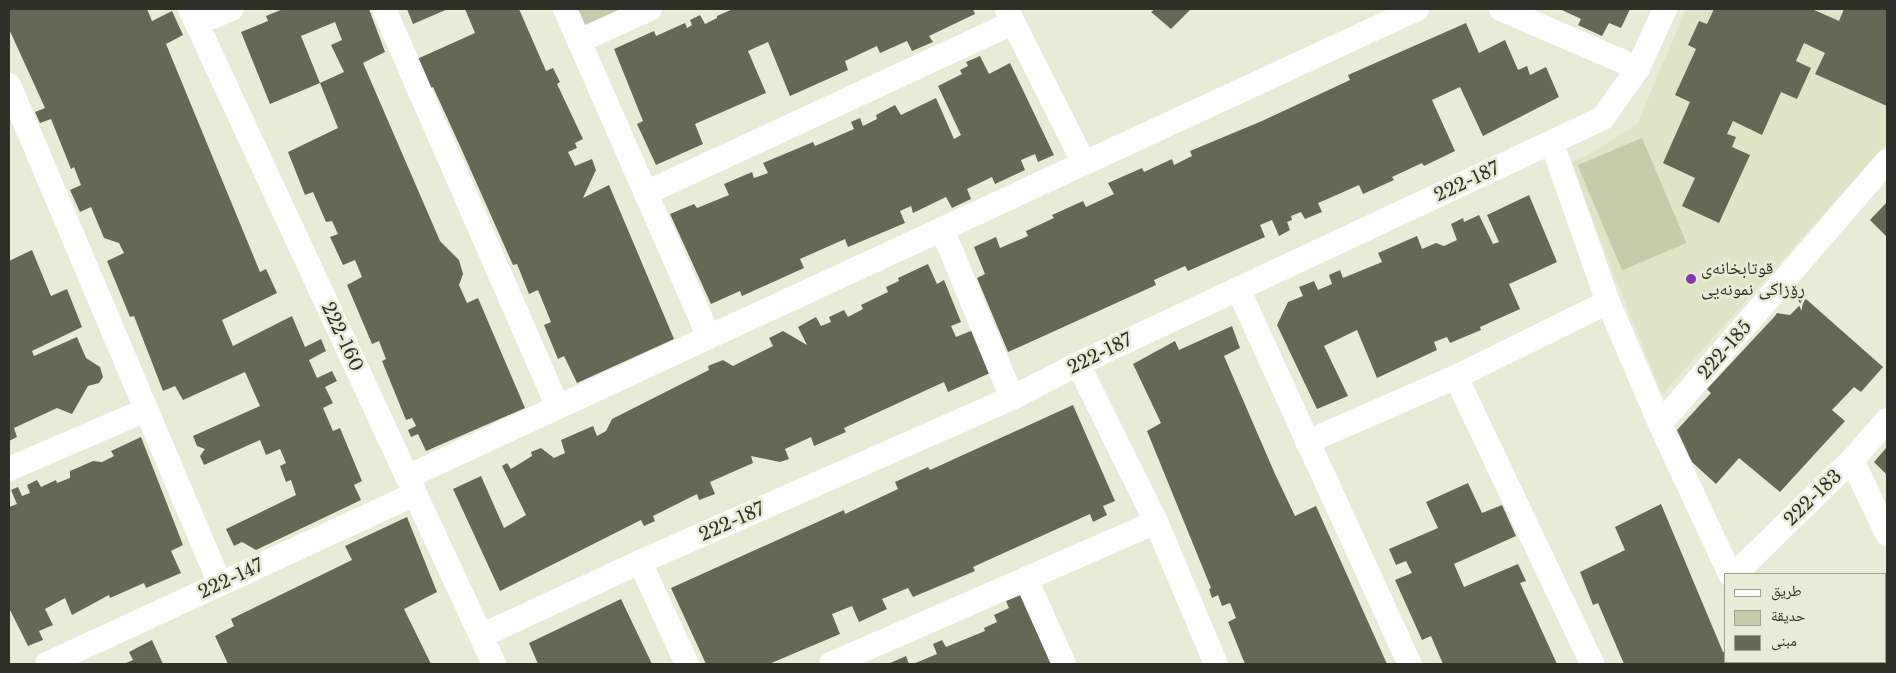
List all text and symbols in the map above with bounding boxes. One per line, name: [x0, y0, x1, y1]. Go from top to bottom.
street label: 222-187: [1431, 158, 1503, 206]
place label: قوتابخانەی ڕۆزاکی نمونەیی: [1701, 258, 1805, 300]
marker: قوتابخانەی ڕۆزاکی نمونەیی: [1685, 273, 1697, 285]
street label: 222-160: [317, 299, 367, 375]
street label: 222-185: [1694, 316, 1756, 384]
street label: 222-187: [1064, 329, 1136, 379]
street label: 222-183: [1780, 465, 1846, 531]
street label: 222-187: [696, 498, 768, 546]
street label: 222-147: [195, 555, 267, 603]
legend: [1724, 573, 1886, 663]
text: طريق: [1771, 581, 1802, 600]
text: حديقة: [1771, 606, 1805, 625]
text: مبنى: [1771, 631, 1797, 650]

